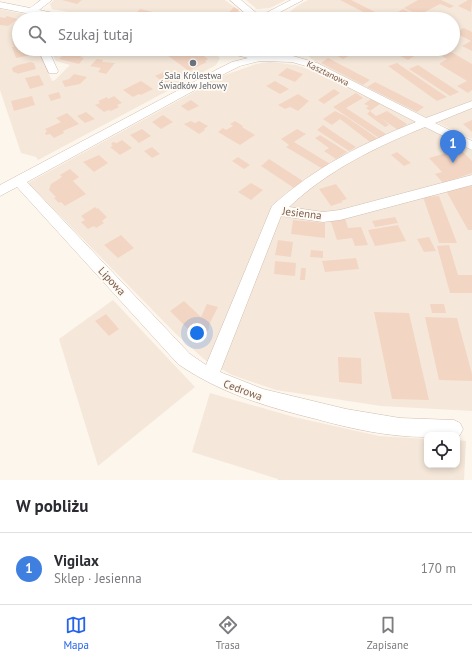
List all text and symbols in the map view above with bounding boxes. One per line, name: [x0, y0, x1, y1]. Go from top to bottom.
search box: [12, 12, 460, 56]
icon: search: [26, 23, 48, 45]
text: Szukaj tutaj: [58, 25, 133, 44]
marker: Sala Królestwa Świadków Jehowy: [188, 58, 198, 68]
street label: Kasztanowa: [305, 58, 351, 88]
place label: Sala Królestwa Świadków Jehowy: [159, 70, 228, 91]
pin: 1: [440, 130, 466, 163]
street label: Jesienna: [281, 204, 322, 222]
street label: Lipowa: [95, 264, 129, 298]
your location: [187, 323, 207, 343]
street label: Cedrowa: [222, 377, 264, 403]
map controls: [424, 432, 460, 468]
button: locate: [424, 432, 460, 468]
text: W pobliżu: [16, 495, 88, 517]
text: Vigilax: [54, 551, 99, 570]
text: 1: [25, 560, 33, 577]
text: 170 m: [421, 560, 456, 577]
text: Sklep · Jesienna: [54, 570, 142, 587]
tab: Mapa: [63, 614, 89, 652]
tab: Trasa: [216, 614, 240, 652]
tab: Zapisane: [367, 614, 409, 652]

